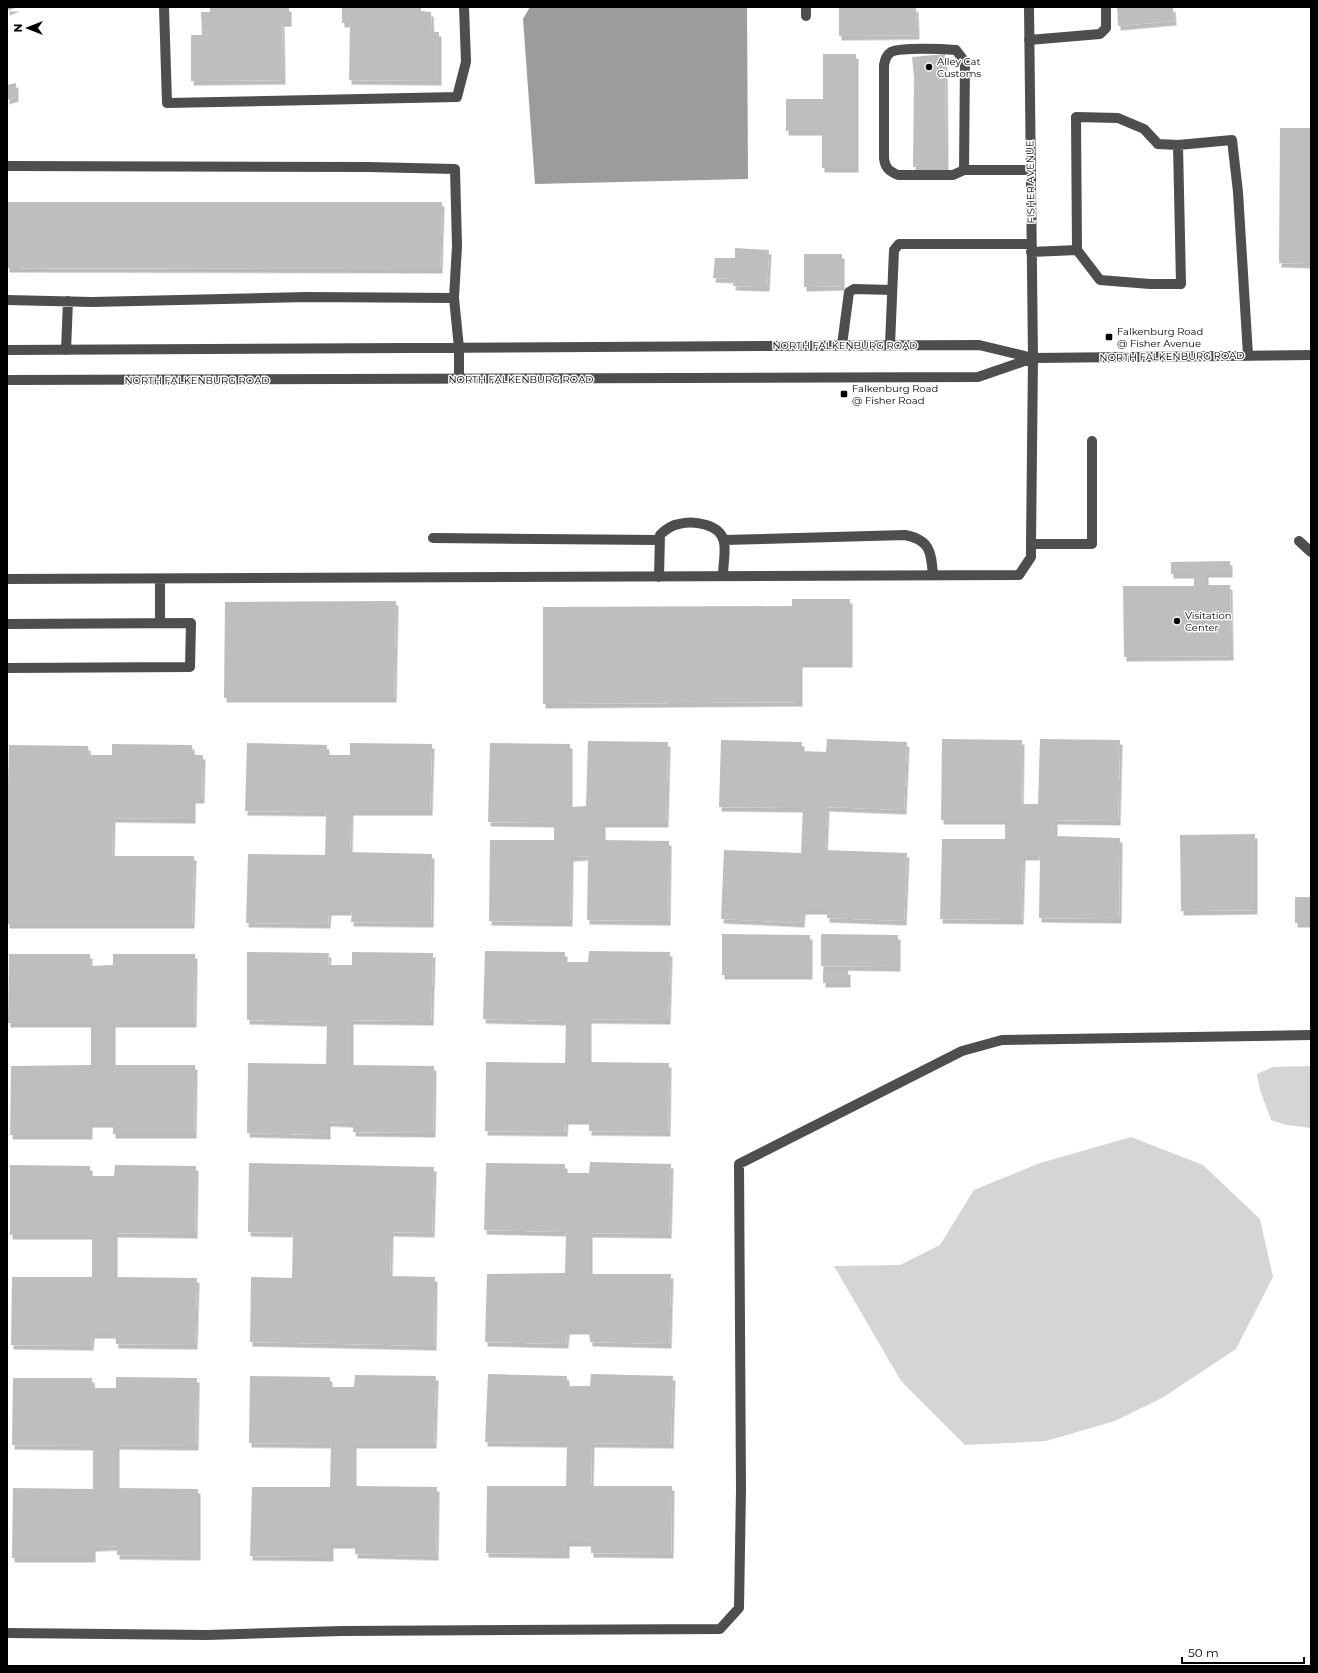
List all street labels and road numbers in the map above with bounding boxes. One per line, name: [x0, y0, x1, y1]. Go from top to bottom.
street label: FISHER AVENUE: [1023, 140, 1038, 224]
street label: NORTH FALKENBURG ROAD: [772, 339, 918, 352]
street label: NORTH FALKENBURG ROAD: [1099, 349, 1245, 364]
street label: NORTH FALKENBURG ROAD: [448, 373, 594, 386]
street label: NORTH FALKENBURG ROAD: [124, 374, 270, 387]

